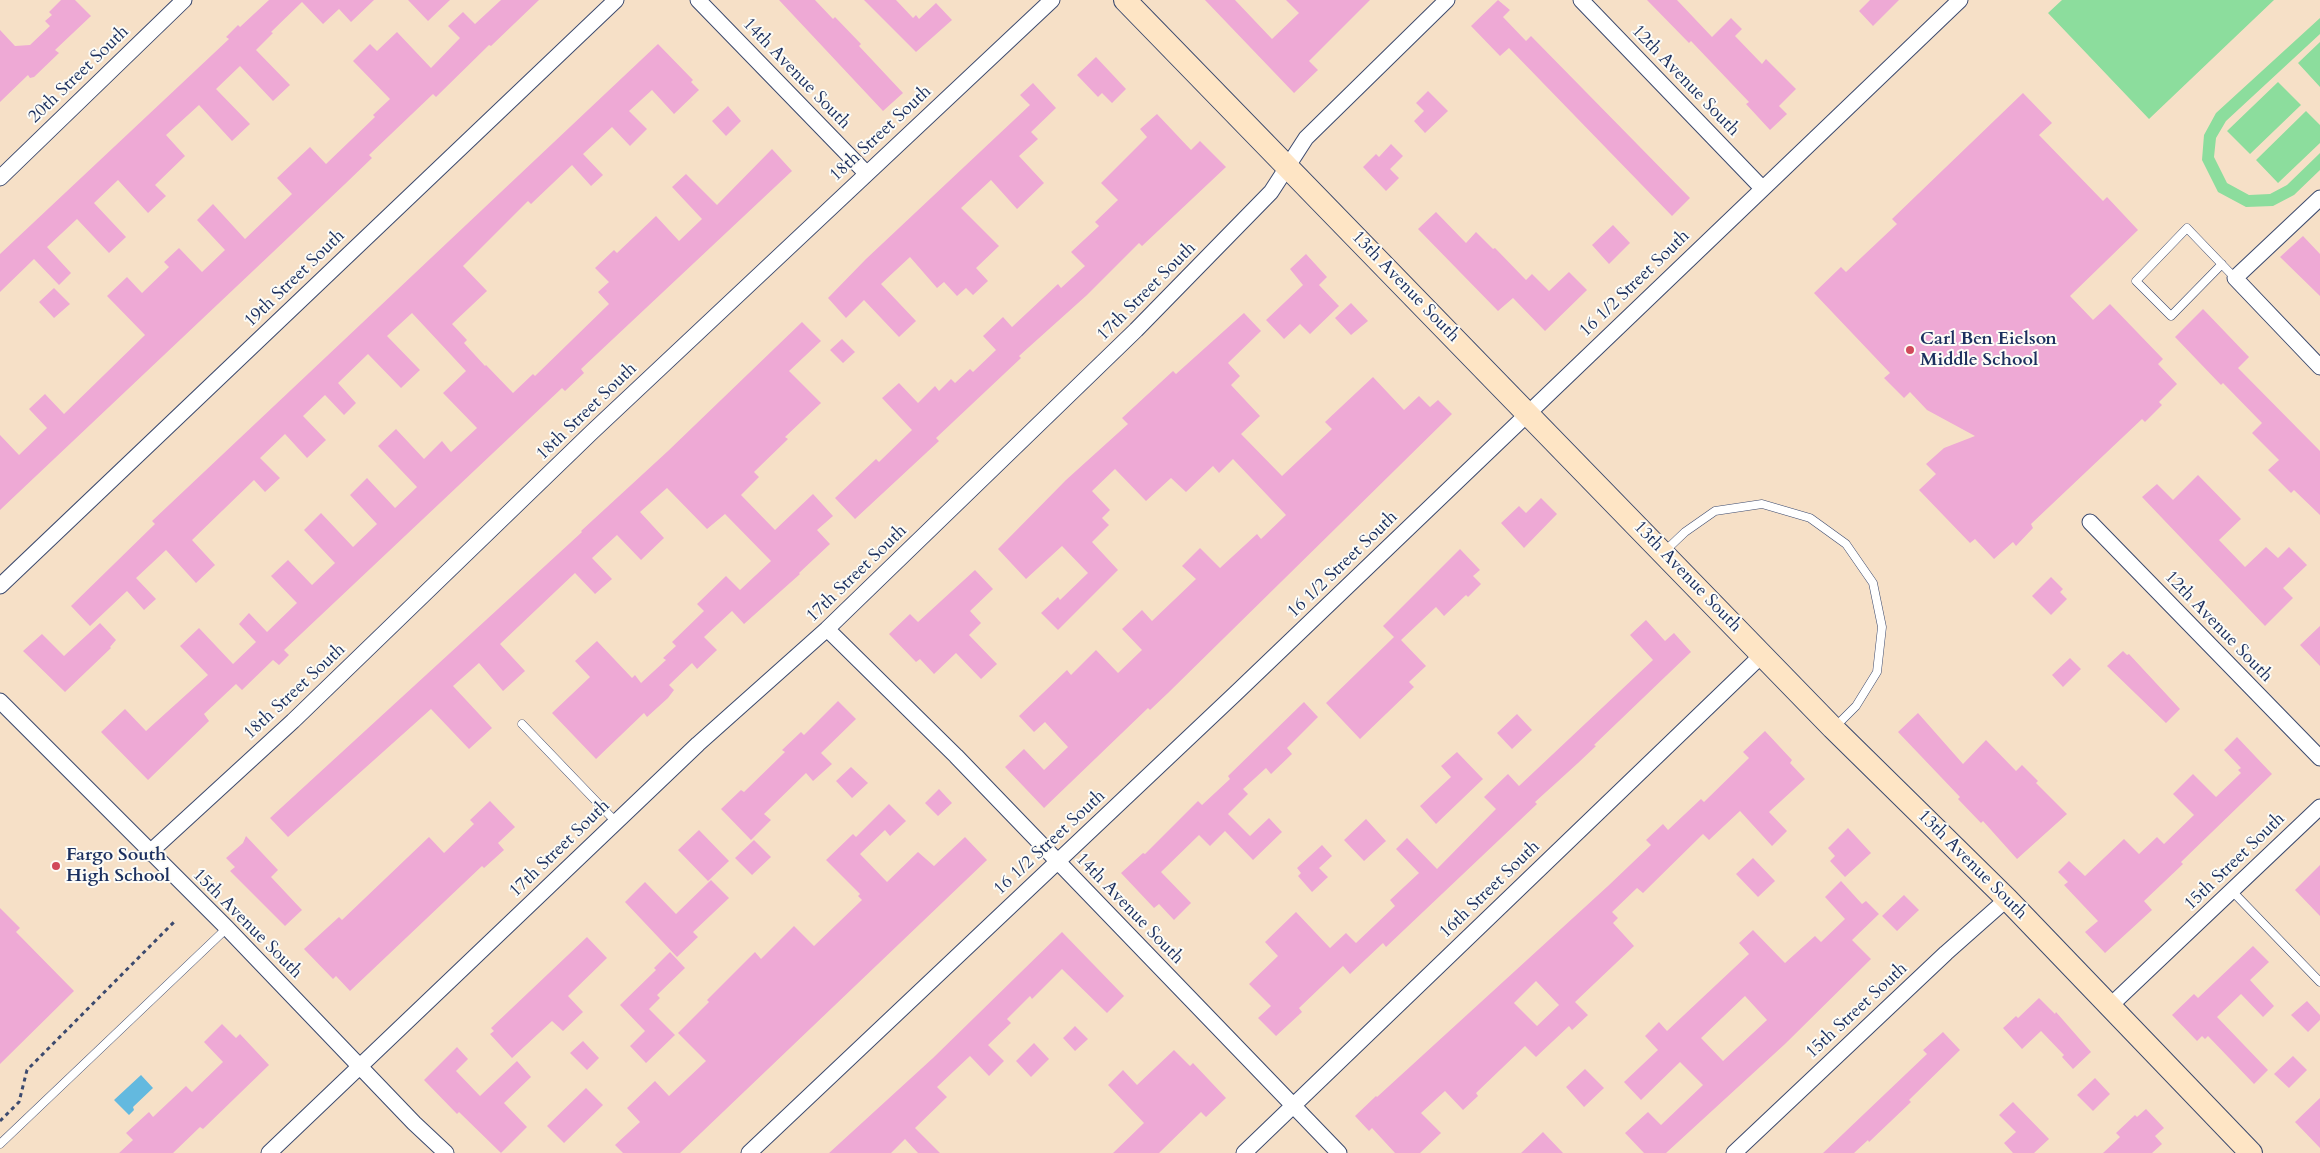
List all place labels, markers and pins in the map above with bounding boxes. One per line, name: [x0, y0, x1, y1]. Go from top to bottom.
place label: Carl Ben Eielson Middle School: [1920, 329, 2057, 372]
marker: Carl Ben Eielson Middle School: [1904, 344, 1916, 356]
place label: Fargo South High School: [66, 845, 170, 888]
marker: Fargo South High School: [50, 860, 62, 872]

